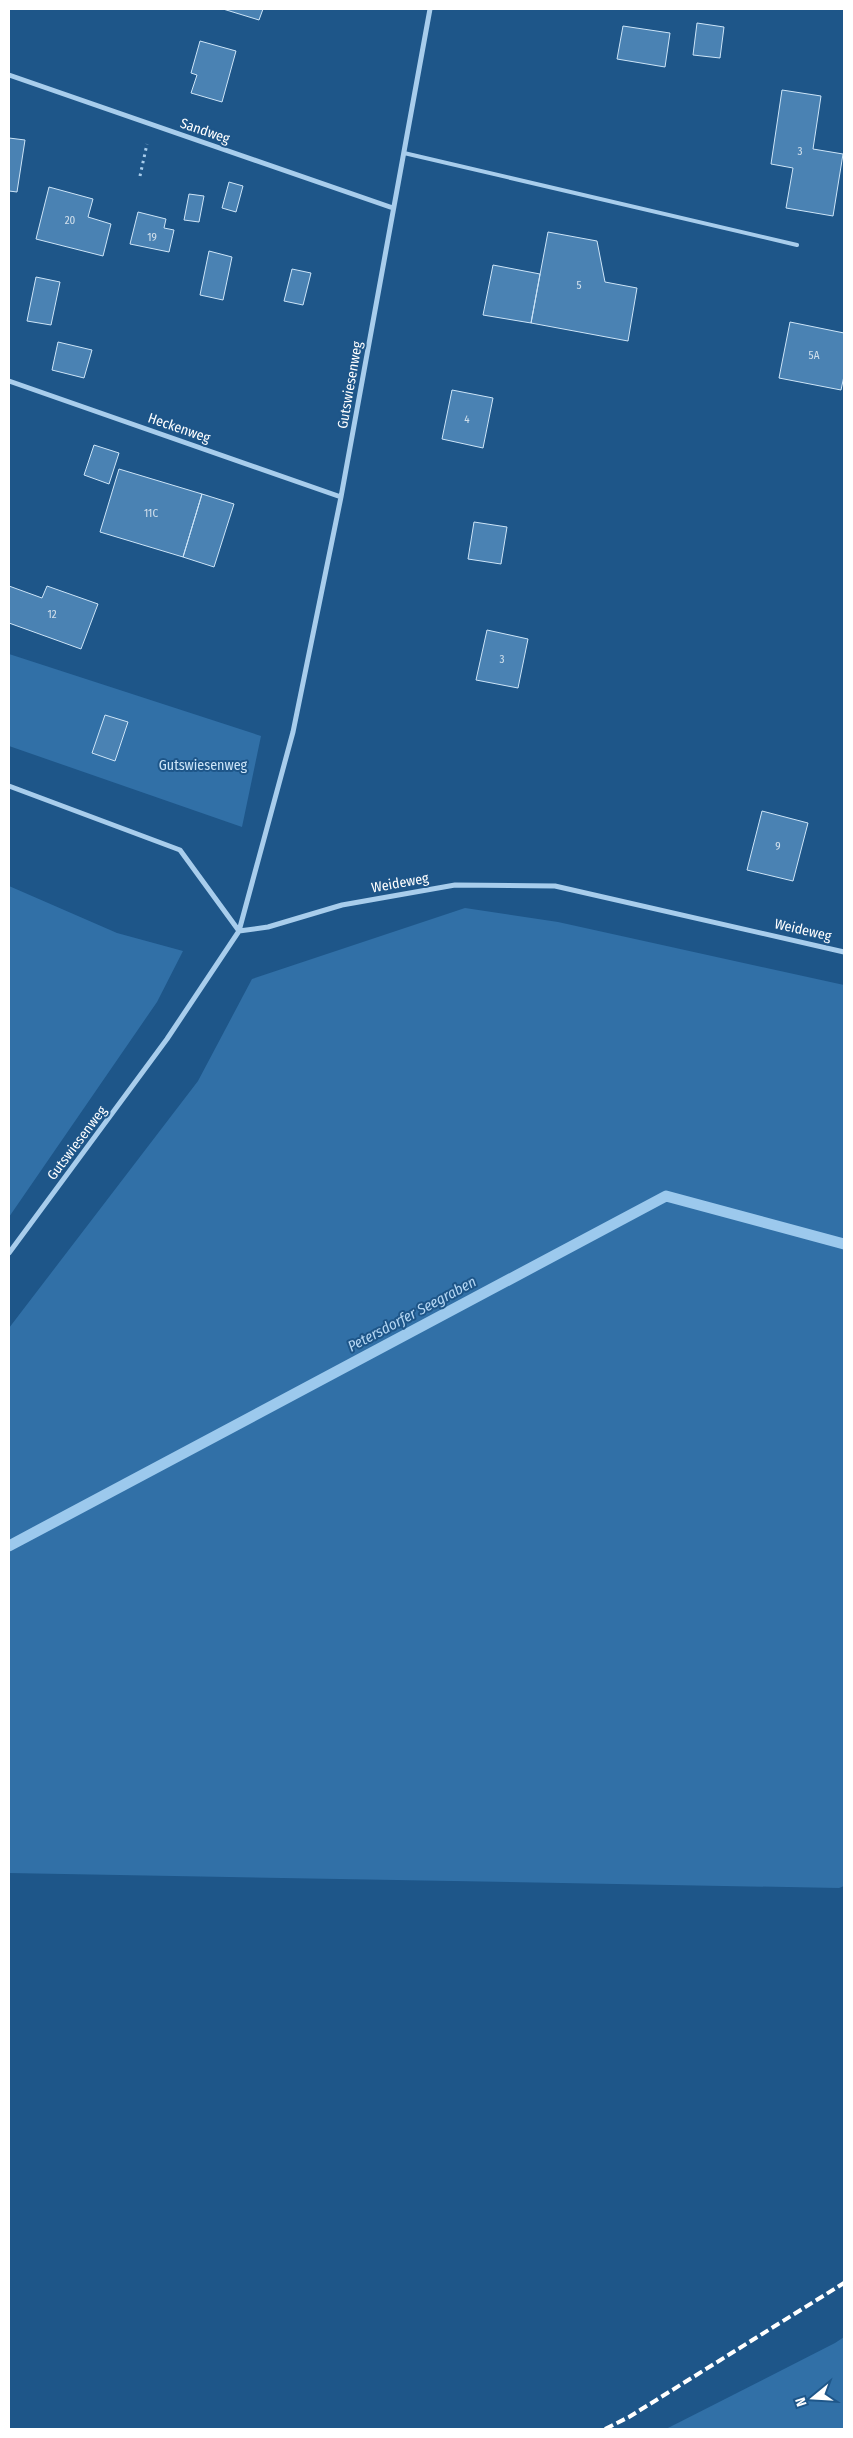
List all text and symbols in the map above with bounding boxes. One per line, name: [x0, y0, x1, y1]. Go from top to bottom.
street label: Sandweg: [178, 115, 232, 148]
house number: 3: [798, 145, 803, 158]
house number: 20: [65, 214, 76, 227]
house number: 19: [147, 231, 157, 244]
house number: 5: [576, 279, 582, 292]
street label: Gutswiesenweg: [334, 340, 366, 430]
house number: 5A: [809, 349, 820, 362]
street label: Heckenweg: [146, 409, 213, 447]
house number: 4: [464, 413, 470, 426]
house number: 11C: [144, 507, 158, 520]
house number: 12: [47, 608, 57, 621]
house number: 3: [500, 653, 505, 666]
park label: Gutswiesenweg: [159, 757, 248, 774]
house number: 9: [775, 840, 781, 853]
street label: Weideweg: [370, 870, 430, 896]
street label: Weideweg: [773, 915, 834, 945]
street label: Gutswiesenweg: [44, 1102, 111, 1183]
water label: Petersdorfer Seegraben: [345, 1272, 479, 1356]
north arrow: [788, 2373, 838, 2423]
text: N: [792, 2395, 810, 2408]

